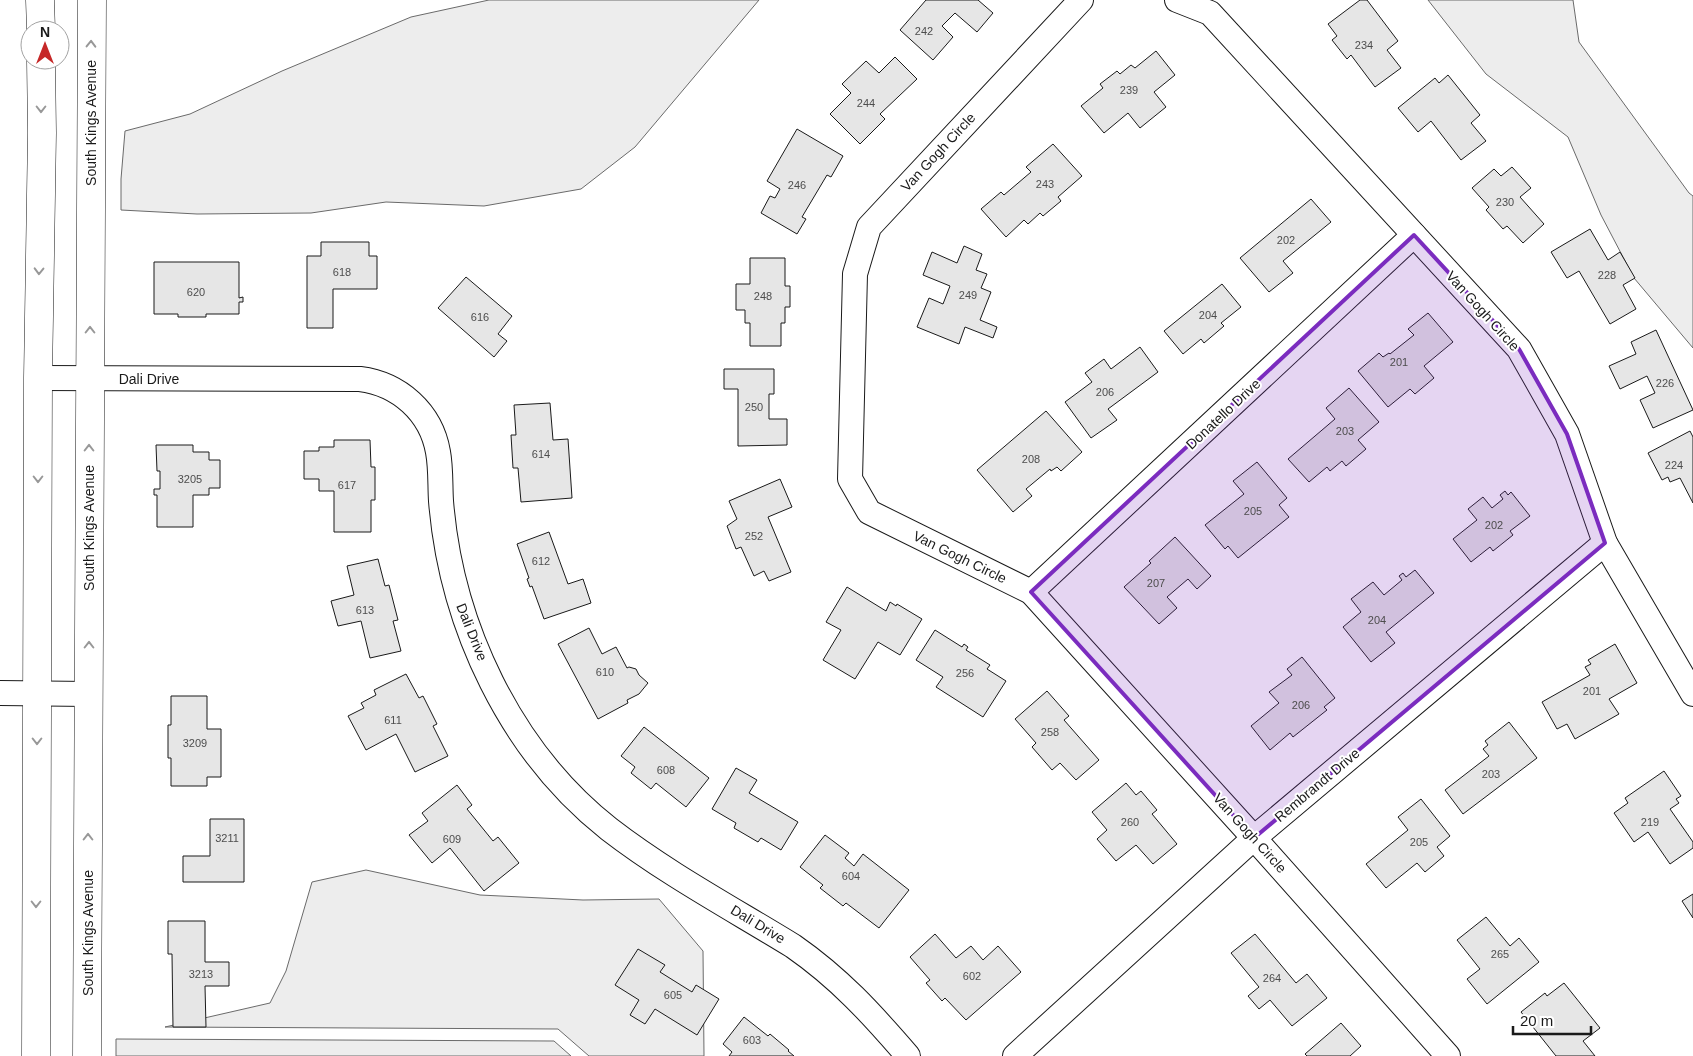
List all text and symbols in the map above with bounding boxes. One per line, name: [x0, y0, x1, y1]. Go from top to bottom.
north arrow: [20, 20, 70, 70]
text: N: [40, 24, 50, 40]
house number: 242: [915, 25, 933, 37]
one-way arrow: [86, 39, 97, 47]
house number: 234: [1355, 39, 1373, 51]
street label: South Kings Avenue: [83, 60, 99, 186]
house number: 239: [1120, 84, 1138, 96]
house number: 244: [857, 97, 875, 109]
one-way arrow: [36, 105, 46, 113]
street label: Van Gogh Circle: [897, 109, 979, 195]
house number: 243: [1036, 178, 1054, 190]
house number: 246: [788, 179, 806, 191]
house number: 230: [1496, 196, 1514, 208]
house number: 202: [1277, 234, 1295, 246]
house number: 618: [333, 266, 351, 278]
one-way arrow: [34, 267, 45, 275]
street label: Van Gogh Circle: [1443, 268, 1523, 354]
house number: 228: [1598, 269, 1616, 281]
house number: 620: [187, 286, 205, 298]
house number: 249: [959, 289, 977, 301]
house number: 248: [754, 290, 772, 302]
house number: 204: [1199, 309, 1217, 321]
house number: 616: [471, 311, 489, 323]
one-way arrow: [85, 325, 95, 333]
house number: 201: [1390, 356, 1408, 368]
street label: Dali Drive: [119, 371, 180, 387]
street label: Donatello Drive: [1183, 375, 1264, 452]
house number: 226: [1656, 377, 1674, 389]
house number: 206: [1096, 386, 1114, 398]
house number: 250: [745, 401, 763, 413]
house number: 203: [1336, 425, 1354, 437]
one-way arrow: [84, 444, 94, 452]
house number: 614: [532, 448, 550, 460]
house number: 208: [1022, 453, 1040, 465]
house number: 224: [1665, 459, 1683, 471]
street label: South Kings Avenue: [81, 465, 97, 591]
house number: 3205: [178, 473, 202, 485]
one-way arrow: [32, 476, 43, 484]
house number: 617: [338, 479, 356, 491]
house number: 205: [1244, 505, 1262, 517]
house number: 202: [1485, 519, 1503, 531]
street label: Van Gogh Circle: [911, 528, 1009, 587]
house number: 252: [745, 530, 763, 542]
house number: 612: [532, 555, 550, 567]
house number: 207: [1147, 577, 1165, 589]
street label: Dali Drive: [453, 601, 491, 663]
house number: 613: [356, 604, 374, 616]
house number: 204: [1368, 614, 1386, 626]
one-way arrow: [84, 641, 94, 649]
house number: 610: [596, 666, 614, 678]
house number: 256: [956, 667, 974, 679]
house number: 201: [1583, 685, 1601, 697]
house number: 206: [1292, 699, 1310, 711]
house number: 611: [384, 714, 402, 726]
house number: 258: [1041, 726, 1059, 738]
house number: 3209: [183, 737, 207, 749]
one-way arrow: [32, 738, 42, 746]
street label: Rembrandt Drive: [1271, 745, 1363, 825]
house number: 608: [657, 764, 675, 776]
house number: 203: [1482, 768, 1500, 780]
street label: Van Gogh Circle: [1210, 790, 1290, 876]
house number: 260: [1121, 816, 1139, 828]
house number: 219: [1641, 816, 1659, 828]
house number: 3211: [215, 832, 239, 844]
one-way arrow: [83, 833, 94, 841]
house number: 609: [443, 833, 461, 845]
house number: 205: [1410, 836, 1428, 848]
street label: South Kings Avenue: [80, 870, 96, 996]
house number: 604: [842, 870, 860, 882]
one-way arrow: [31, 900, 41, 908]
street label: Dali Drive: [728, 902, 788, 947]
house number: 265: [1491, 948, 1509, 960]
house number: 3213: [189, 968, 213, 980]
house number: 602: [963, 970, 981, 982]
house number: 264: [1263, 972, 1281, 984]
house number: 605: [664, 989, 682, 1001]
scale bar: [1513, 1004, 1590, 1036]
text: 20 m: [1520, 1012, 1553, 1029]
house number: 603: [743, 1034, 761, 1046]

